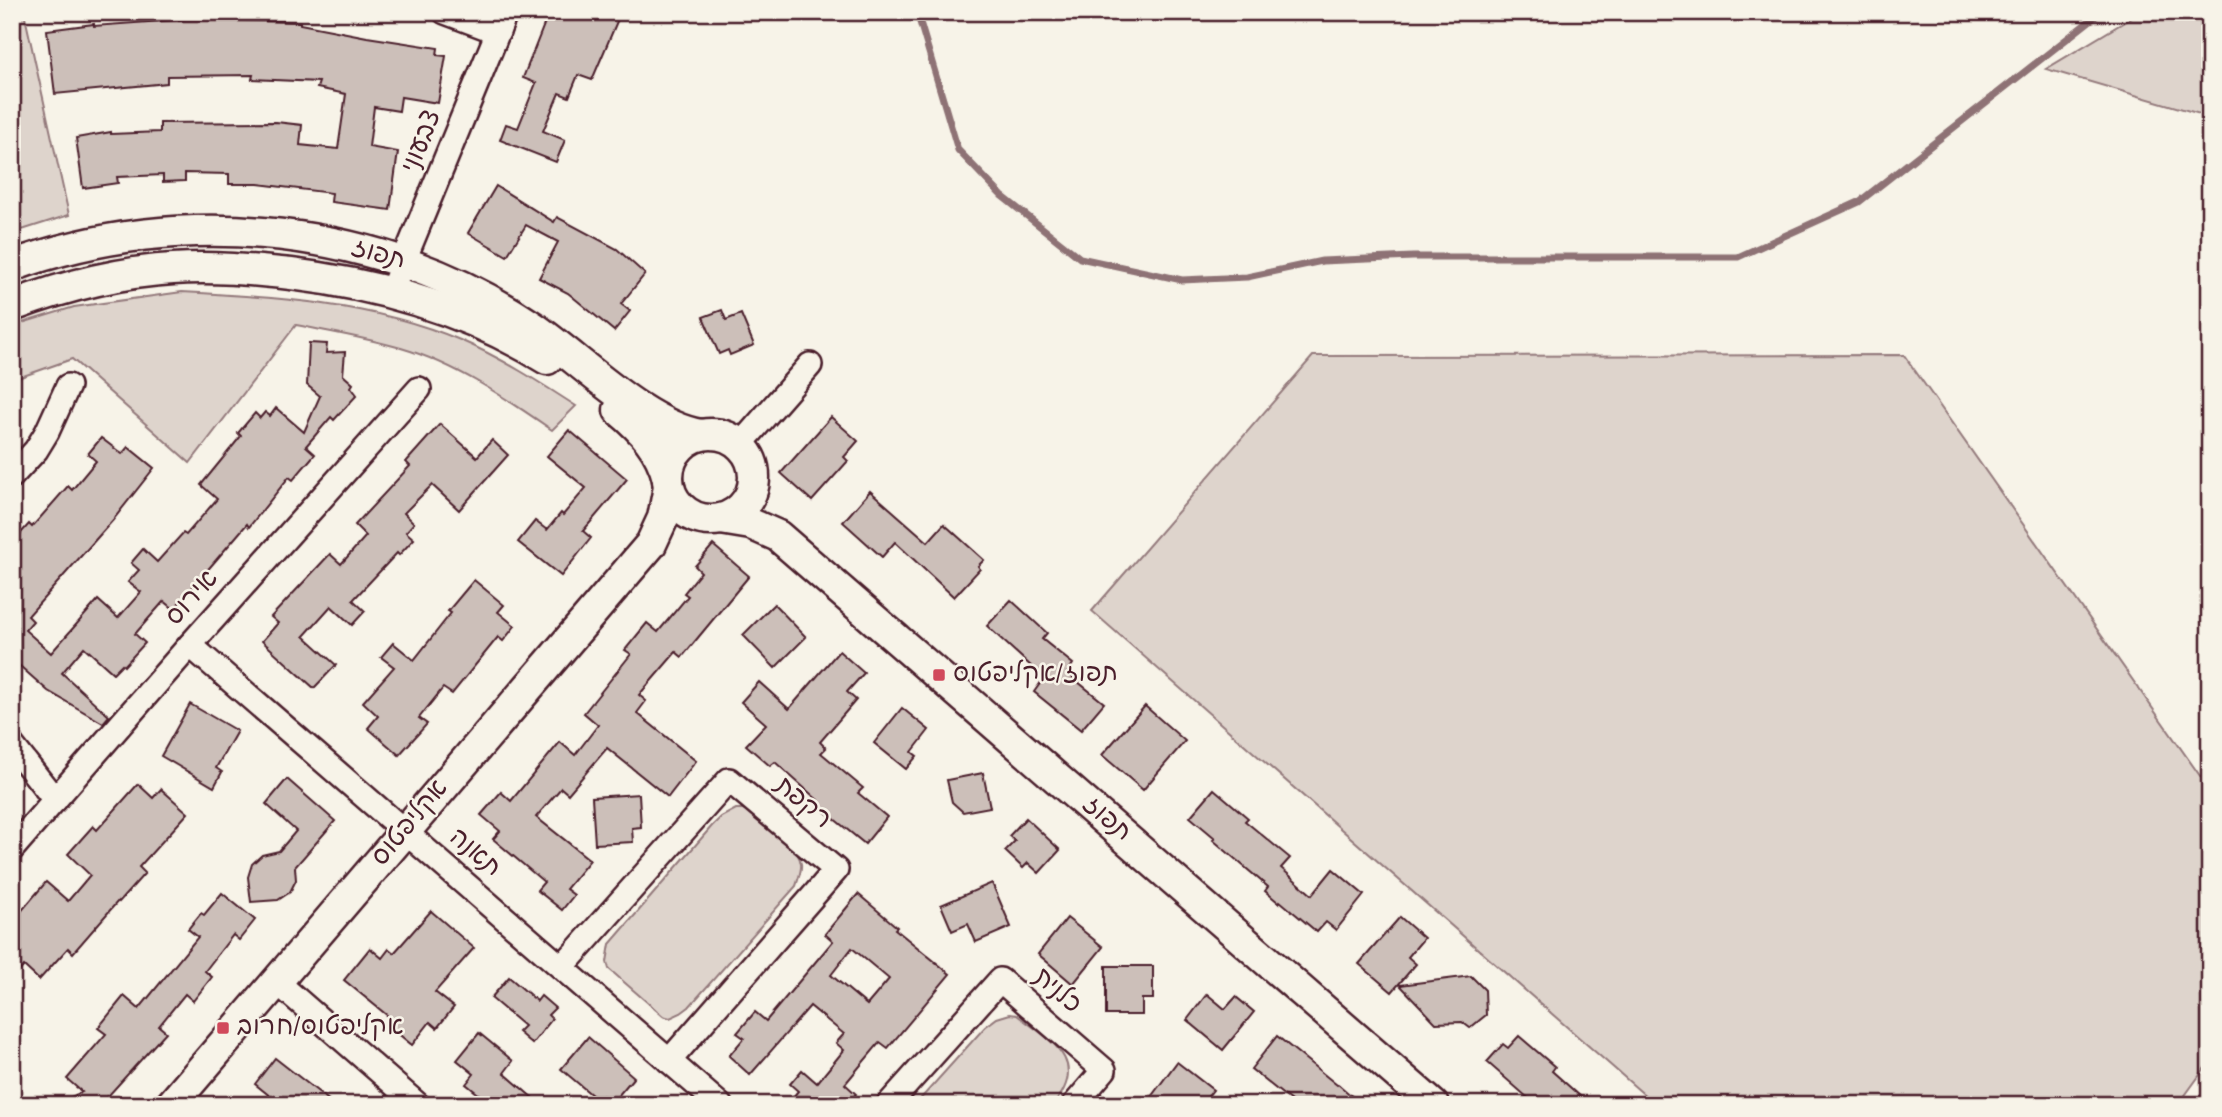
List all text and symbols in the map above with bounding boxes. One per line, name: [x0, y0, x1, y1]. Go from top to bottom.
street label: צבעוני: [394, 105, 452, 179]
street label: תפוז: [347, 231, 409, 281]
street label: אירוס: [158, 563, 228, 635]
place label: תפוז/אקליפטוס: [953, 657, 1118, 694]
marker: תפוז/אקליפטוס: [931, 667, 947, 683]
street label: רקפת: [764, 768, 839, 839]
street label: אקליפטוס: [364, 773, 458, 875]
street label: תפוז: [1073, 788, 1139, 852]
street label: תאנה: [439, 821, 509, 887]
street label: כלנית: [1024, 960, 1088, 1024]
place label: אקליפטוס/חרוב: [237, 1010, 404, 1047]
marker: אקליפטוס/חרוב: [215, 1020, 231, 1036]

